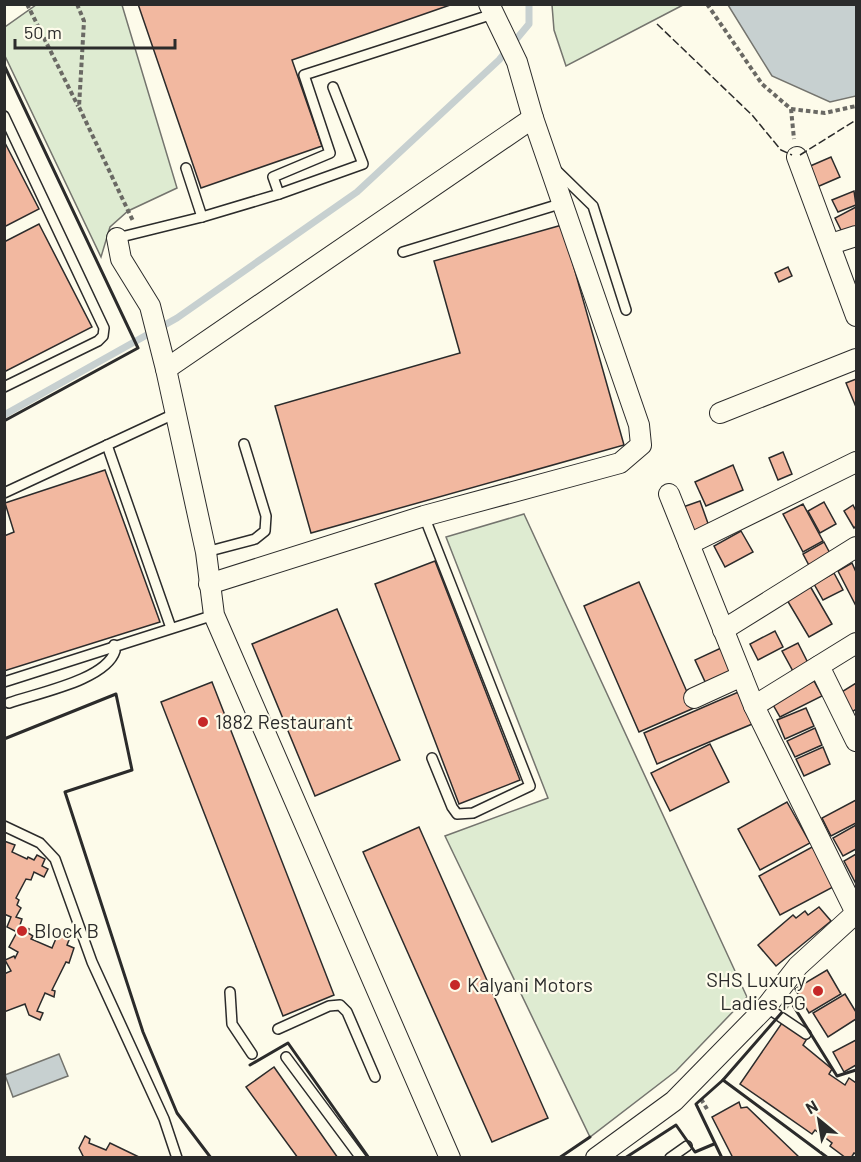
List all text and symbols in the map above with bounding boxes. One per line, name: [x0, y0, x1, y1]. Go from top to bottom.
scale bar: [15, 12, 176, 50]
text: 50 m: [24, 21, 62, 43]
place label: 1882 Restaurant: [215, 709, 354, 733]
marker: 1882 Restaurant: [196, 715, 210, 729]
place label: Block B: [34, 918, 99, 942]
marker: Block B: [15, 924, 29, 938]
place label: SHS Luxury Ladies PG: [706, 967, 806, 1014]
place label: Kalyani Motors: [467, 972, 593, 996]
marker: Kalyani Motors: [448, 978, 462, 992]
marker: SHS Luxury Ladies PG: [811, 984, 825, 998]
north arrow: [789, 1090, 849, 1150]
text: N: [802, 1096, 821, 1117]

